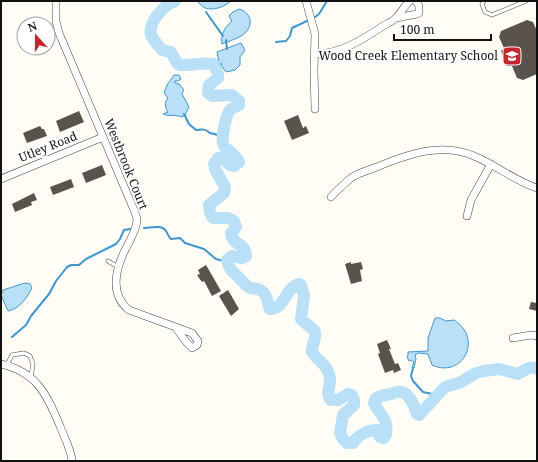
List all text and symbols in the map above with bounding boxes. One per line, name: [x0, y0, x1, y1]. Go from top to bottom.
north arrow: [16, 16, 56, 56]
scale bar: [394, 16, 491, 42]
text: N: [26, 18, 39, 35]
text: 100 m: [400, 21, 435, 38]
school or university icon: Wood Creek Elementary School: [501, 45, 523, 67]
place label: Wood Creek Elementary School: [319, 47, 498, 64]
street label: Westbrook Court: [100, 116, 152, 212]
street label: Utley Road: [16, 127, 80, 166]

